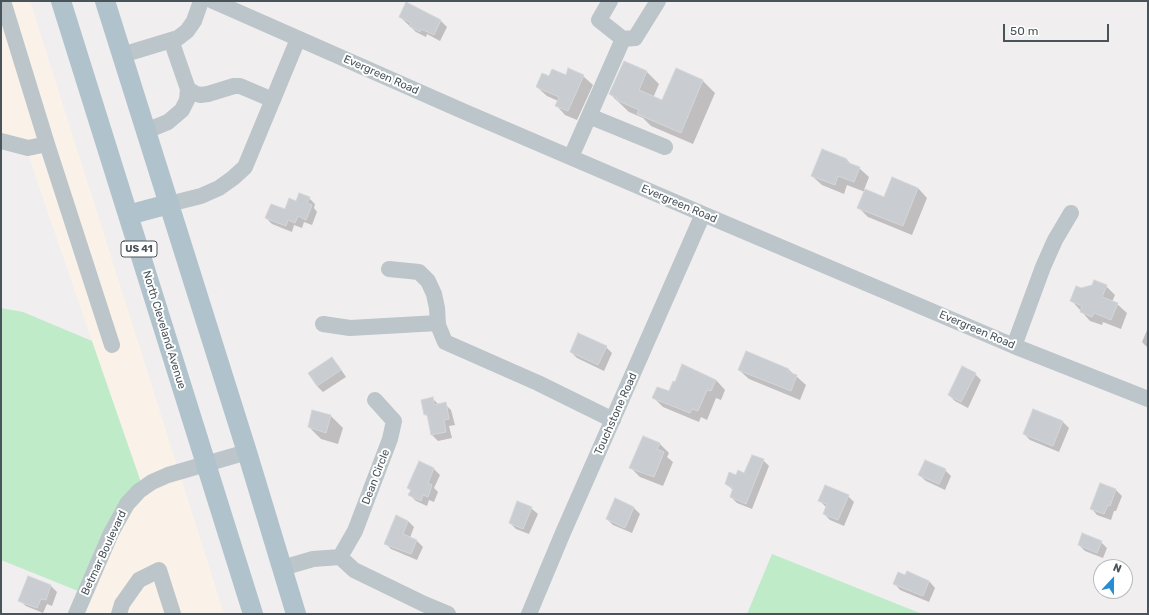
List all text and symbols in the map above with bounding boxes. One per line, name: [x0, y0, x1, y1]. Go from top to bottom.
scale bar: [1005, 16, 1111, 42]
text: 50 m: [1010, 24, 1038, 38]
street label: Evergreen Road: [341, 52, 421, 98]
street label: Evergreen Road: [639, 182, 719, 226]
road number: US 41: [121, 241, 157, 257]
street label: North Cleveland Avenue: [140, 269, 188, 391]
street label: Evergreen Road: [937, 308, 1017, 352]
street label: Touchstone Road: [592, 371, 640, 457]
street label: Dean Circle: [359, 447, 393, 507]
street label: Betmar Boulevard: [79, 509, 129, 597]
north arrow: [1093, 559, 1133, 599]
text: N: [1111, 561, 1123, 576]

